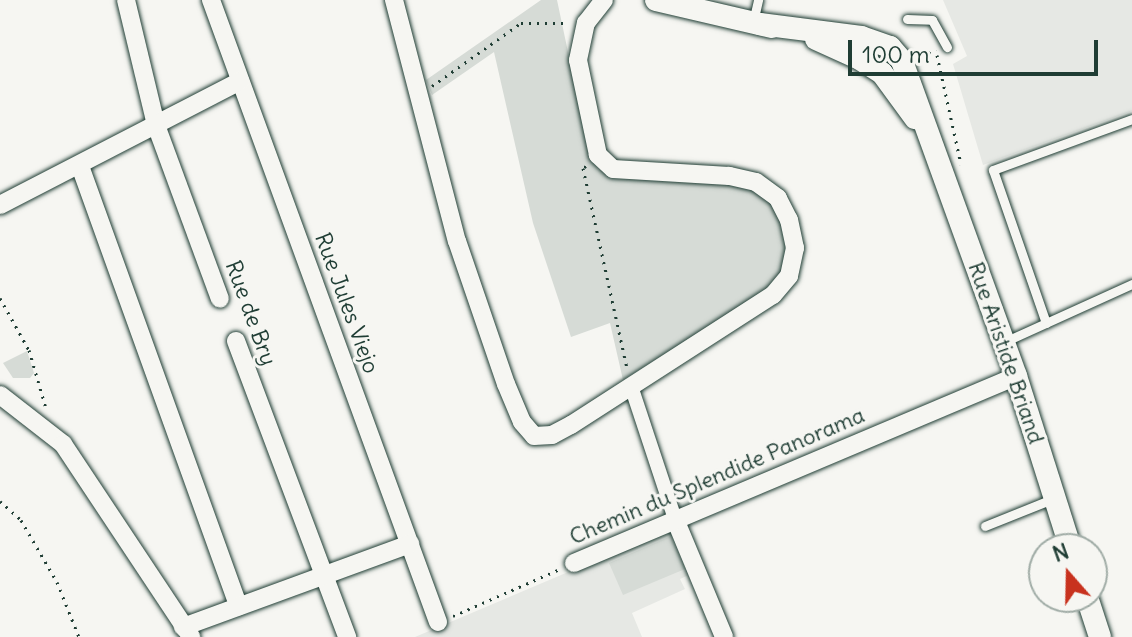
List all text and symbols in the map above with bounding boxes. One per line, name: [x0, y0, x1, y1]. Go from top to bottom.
scale bar: [852, 24, 1102, 74]
text: 100 m: [862, 39, 930, 69]
street label: Rue Jules Viejo: [309, 229, 385, 377]
street label: Rue de Bry: [220, 257, 282, 369]
street label: Rue Aristide Briand: [963, 259, 1049, 447]
street label: Chemin du Splendide Panorama: [566, 402, 868, 550]
north arrow: [1028, 533, 1108, 613]
text: N: [1049, 537, 1072, 568]

